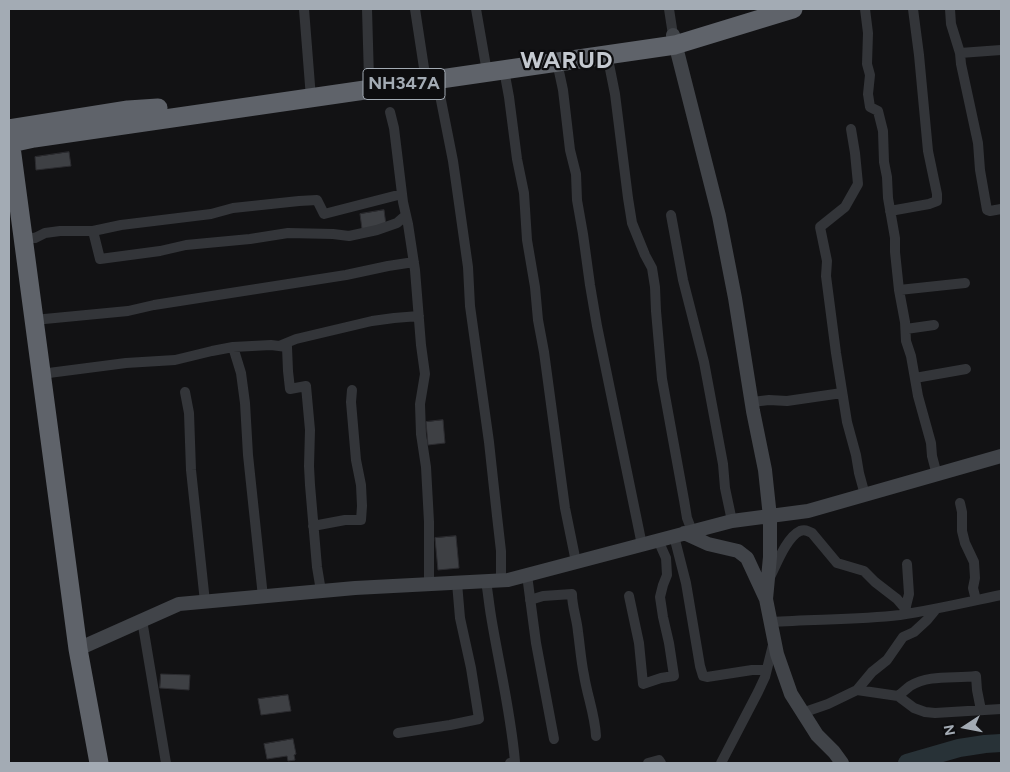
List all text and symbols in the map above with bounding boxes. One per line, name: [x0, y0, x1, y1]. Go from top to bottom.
district label: WARUD: [520, 47, 614, 75]
road number: NH347A: [363, 68, 445, 100]
north arrow: [940, 702, 990, 752]
text: N: [940, 723, 959, 737]

